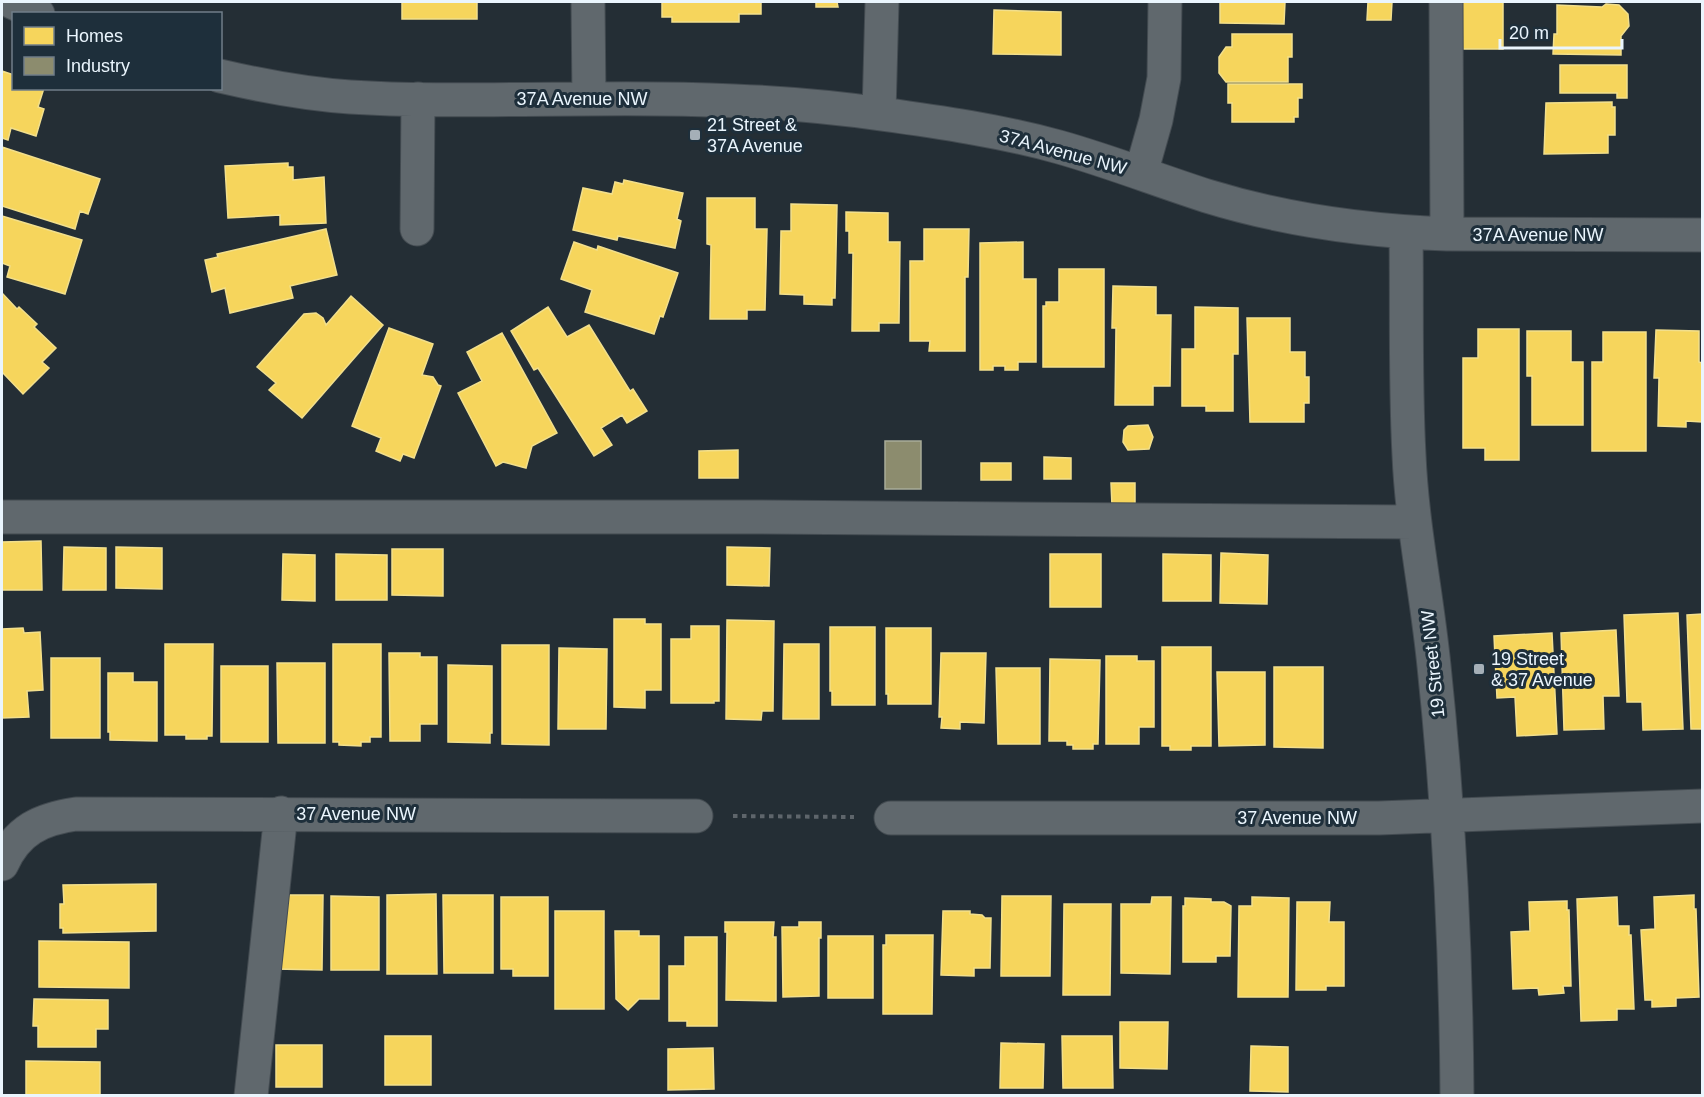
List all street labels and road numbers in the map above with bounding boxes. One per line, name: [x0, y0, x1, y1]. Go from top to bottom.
street label: 37A Avenue NW: [517, 89, 647, 109]
street label: 37A Avenue NW: [997, 125, 1129, 179]
street label: 37A Avenue NW: [1473, 225, 1603, 245]
street label: 19 Street NW: [1417, 609, 1449, 719]
street label: 37 Avenue NW: [296, 804, 416, 824]
street label: 37 Avenue NW: [1237, 808, 1357, 828]

